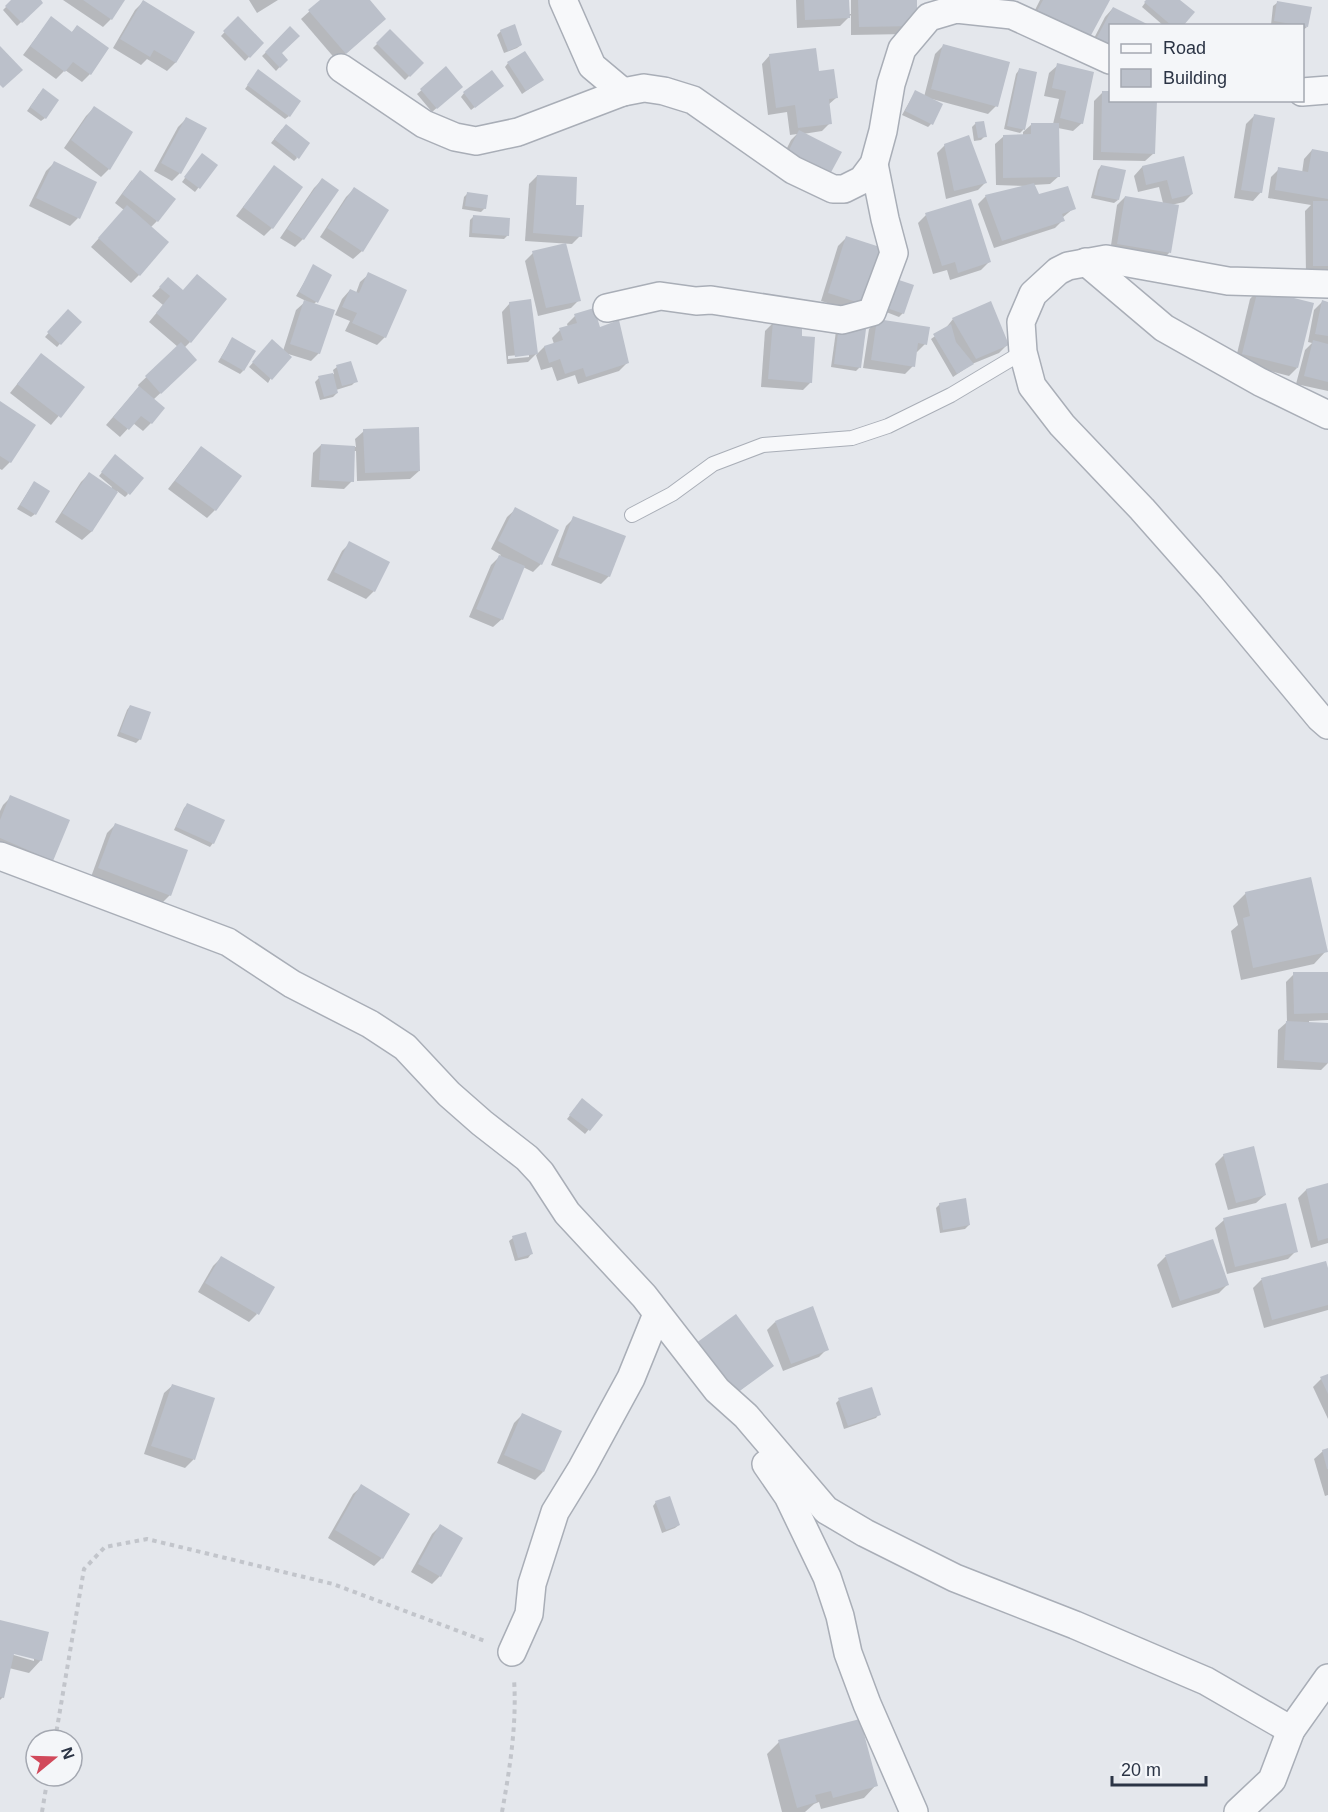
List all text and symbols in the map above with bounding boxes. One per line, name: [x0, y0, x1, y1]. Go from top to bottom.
legend: [1109, 24, 1304, 102]
text: Road: [1163, 38, 1206, 58]
text: Building: [1163, 68, 1227, 88]
north arrow: [24, 1728, 84, 1788]
text: N: [58, 1745, 78, 1762]
scale bar: [1112, 1749, 1206, 1787]
text: 20 m: [1121, 1760, 1161, 1780]

